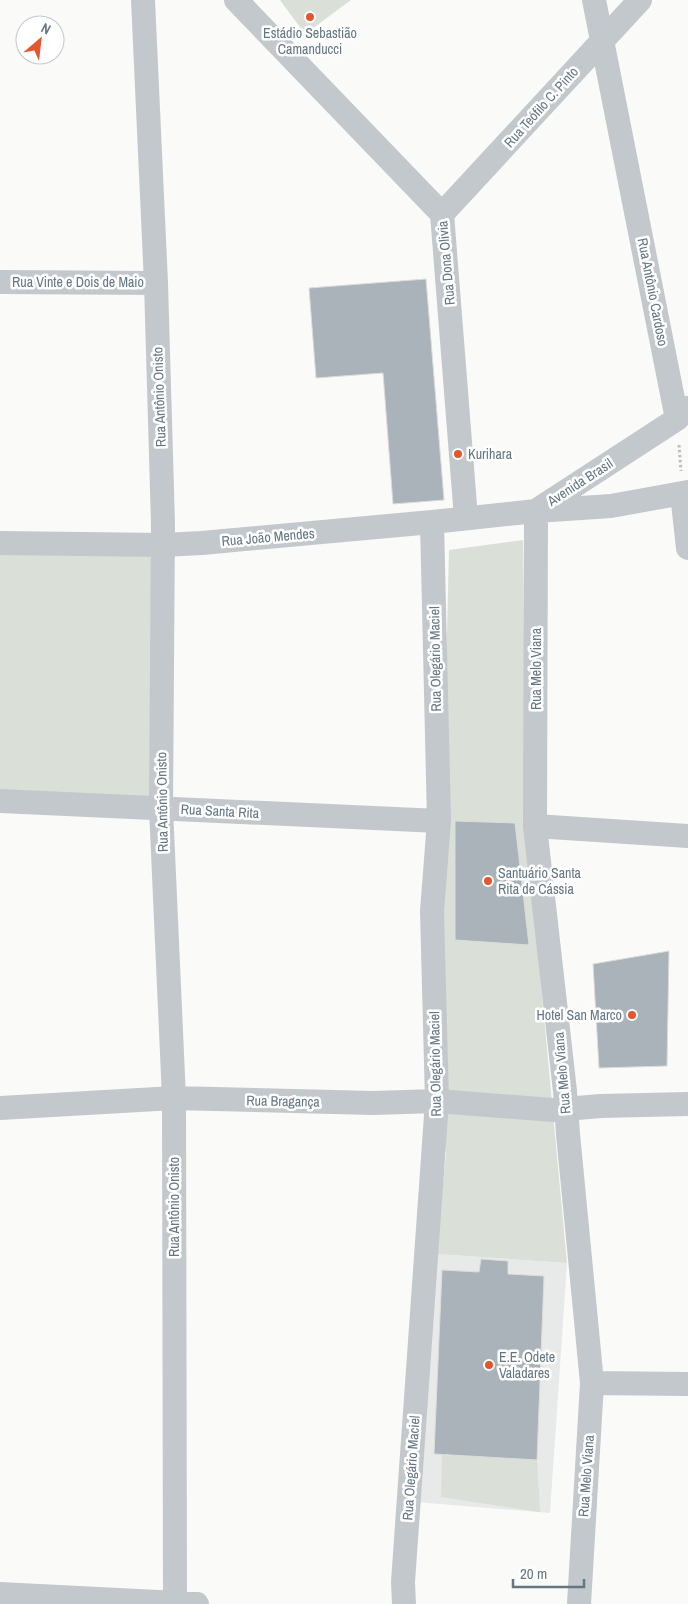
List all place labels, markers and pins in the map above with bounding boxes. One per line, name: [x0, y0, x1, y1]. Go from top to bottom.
marker: Estádio Sebastião Camanducci: [304, 11, 316, 23]
place label: Estádio Sebastião Camanducci: [263, 24, 357, 58]
place label: Kurihara: [468, 445, 513, 463]
marker: Kurihara: [452, 448, 464, 460]
place label: Santuário Santa Rita de Cássia: [498, 864, 582, 898]
marker: Santuário Santa Rita de Cássia: [482, 875, 494, 887]
place label: Hotel San Marco: [537, 1006, 622, 1024]
marker: Hotel San Marco: [626, 1009, 638, 1021]
place label: E.E. Odete Valadares: [499, 1348, 555, 1382]
marker: E.E. Odete Valadares: [483, 1359, 495, 1371]

